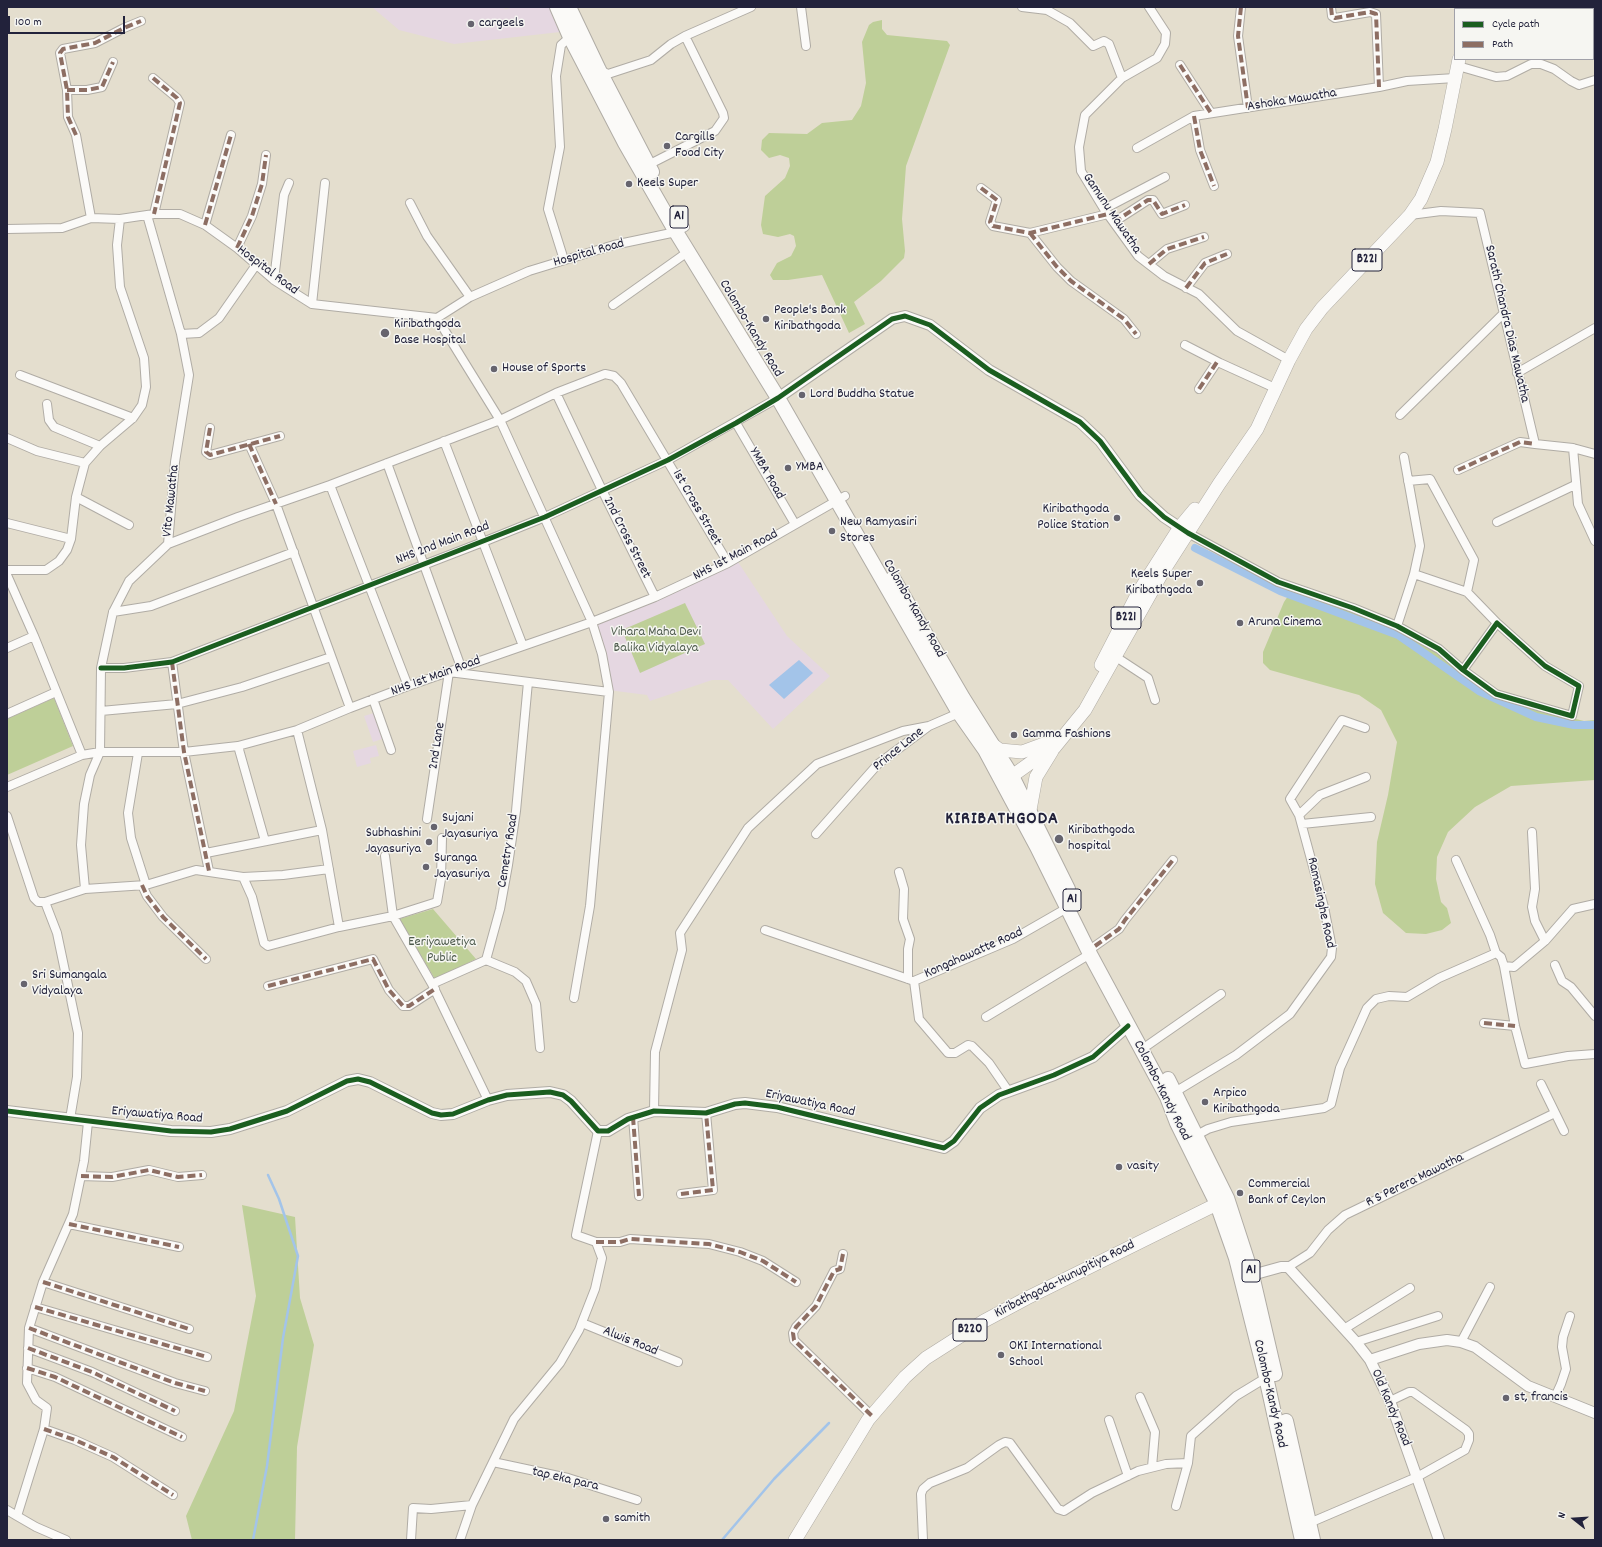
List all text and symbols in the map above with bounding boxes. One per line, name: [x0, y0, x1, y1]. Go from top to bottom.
scale bar: [10, 8, 127, 34]
legend: [1454, 8, 1594, 60]
text: 100 m: [15, 14, 42, 31]
place label: cargeels: [479, 16, 524, 32]
text: Cycle path: [1492, 16, 1540, 33]
marker: cargeels: [466, 19, 476, 29]
text: Path: [1492, 36, 1513, 53]
street label: Ashoka Mawatha: [1246, 86, 1338, 116]
place label: Cargills Food City: [675, 130, 724, 162]
marker: Cargills Food City: [662, 141, 672, 151]
street label: Gamunu Mawatha: [1078, 171, 1144, 257]
place label: Keels Super: [637, 176, 698, 192]
marker: Keels Super: [624, 179, 634, 189]
road number: A1: [670, 206, 688, 228]
street label: Hospital Road: [552, 236, 626, 272]
street label: Hospital Road: [233, 242, 301, 300]
street label: Sarath Chandra Dias Mawatha: [1480, 244, 1532, 404]
road number: B221: [1352, 249, 1382, 271]
street label: Colombo-Kandy Road: [714, 277, 786, 381]
place label: People's Bank Kiribathgoda: [774, 303, 846, 336]
marker: People's Bank Kiribathgoda: [761, 314, 771, 324]
place label: Kiribathgoda Base Hospital: [394, 317, 466, 350]
marker: Kiribathgoda Base Hospital: [379, 327, 391, 339]
place label: House of Sports: [502, 361, 586, 377]
marker: House of Sports: [489, 364, 499, 374]
place label: Lord Buddha Statue: [810, 387, 914, 403]
marker: Lord Buddha Statue: [797, 390, 807, 400]
street label: YMBA Road: [744, 445, 788, 503]
place label: YMBA: [796, 460, 824, 476]
marker: YMBA: [783, 463, 793, 473]
street label: Vito Mawatha: [160, 464, 184, 538]
street label: 1st Cross Street: [668, 467, 724, 549]
street label: 2nd Cross Street: [598, 494, 654, 582]
place label: Kiribathgoda Police Station: [1037, 502, 1109, 534]
marker: Kiribathgoda Police Station: [1112, 513, 1122, 523]
place label: New Ramyasiri Stores: [840, 515, 917, 548]
street label: NHS 2nd Main Road: [394, 518, 492, 570]
marker: New Ramyasiri Stores: [827, 526, 837, 536]
street label: NHS 1st Main Road: [691, 527, 781, 585]
street label: Colombo-Kandy Road: [878, 557, 948, 661]
place label: Keels Super Kiribathgoda: [1126, 567, 1192, 600]
marker: Keels Super Kiribathgoda: [1195, 578, 1205, 588]
road number: B221: [1111, 607, 1141, 629]
place label: Aruna Cinema: [1248, 615, 1321, 631]
marker: Aruna Cinema: [1235, 618, 1245, 628]
park label: Vihara Maha Devi Balika Vidyalaya: [611, 625, 701, 658]
street label: NHS 1st Main Road: [389, 653, 483, 701]
street label: 2nd Lane: [426, 721, 450, 771]
street label: Prince Lane: [870, 724, 928, 776]
place label: Gamma Fashions: [1022, 727, 1111, 743]
marker: Gamma Fashions: [1009, 730, 1019, 740]
district label: KIRIBATHGODA: [945, 810, 1059, 832]
place label: Sujani Jayasuriya: [442, 811, 498, 844]
street label: Cemetry Road: [495, 813, 523, 889]
marker: Sujani Jayasuriya: [429, 822, 439, 832]
place label: Kiribathgoda hospital: [1068, 823, 1134, 856]
place label: Subhashini Jayasuriya: [365, 826, 421, 858]
marker: Kiribathgoda hospital: [1053, 833, 1065, 845]
marker: Subhashini Jayasuriya: [424, 837, 434, 847]
place label: Suranga Jayasuriya: [434, 851, 490, 884]
street label: Ramasinghe Road: [1302, 856, 1338, 950]
marker: Suranga Jayasuriya: [421, 862, 431, 872]
road number: A1: [1063, 889, 1081, 911]
street label: Kongahawatte Road: [922, 925, 1026, 983]
park label: Eeriyawetiya Public: [408, 935, 476, 968]
place label: Sri Sumangala Vidyalaya: [32, 968, 107, 1000]
marker: Sri Sumangala Vidyalaya: [19, 979, 29, 989]
street label: Colombo-Kandy Road: [1128, 1038, 1194, 1144]
street label: Eriyawatiya Road: [764, 1086, 856, 1122]
place label: Arpico Kiribathgoda: [1213, 1086, 1279, 1118]
marker: Arpico Kiribathgoda: [1200, 1097, 1210, 1107]
street label: Eriyawatiya Road: [111, 1104, 203, 1128]
street label: R S Perera Mawatha: [1363, 1150, 1467, 1212]
place label: vasity: [1127, 1159, 1159, 1175]
marker: vasity: [1114, 1162, 1124, 1172]
place label: Commercial Bank of Ceylon: [1248, 1177, 1326, 1210]
marker: Commercial Bank of Ceylon: [1235, 1188, 1245, 1198]
street label: Kiribathgoda-Hunupitiya Road: [992, 1237, 1138, 1323]
road number: A1: [1242, 1260, 1260, 1282]
road number: B220: [953, 1319, 987, 1341]
street label: Alwis Road: [600, 1323, 660, 1361]
street label: Colombo-Kandy Road: [1248, 1338, 1290, 1450]
place label: OKI International School: [1009, 1339, 1102, 1372]
marker: OKI International School: [996, 1350, 1006, 1360]
street label: Old Kandy Road: [1366, 1367, 1414, 1449]
place label: st, francis: [1514, 1390, 1568, 1406]
marker: st, francis: [1501, 1393, 1511, 1403]
street label: tap eka para: [530, 1464, 600, 1496]
north arrow: [1554, 1499, 1594, 1539]
place label: samith: [614, 1511, 650, 1527]
text: N: [1554, 1511, 1571, 1520]
marker: samith: [601, 1514, 611, 1524]

